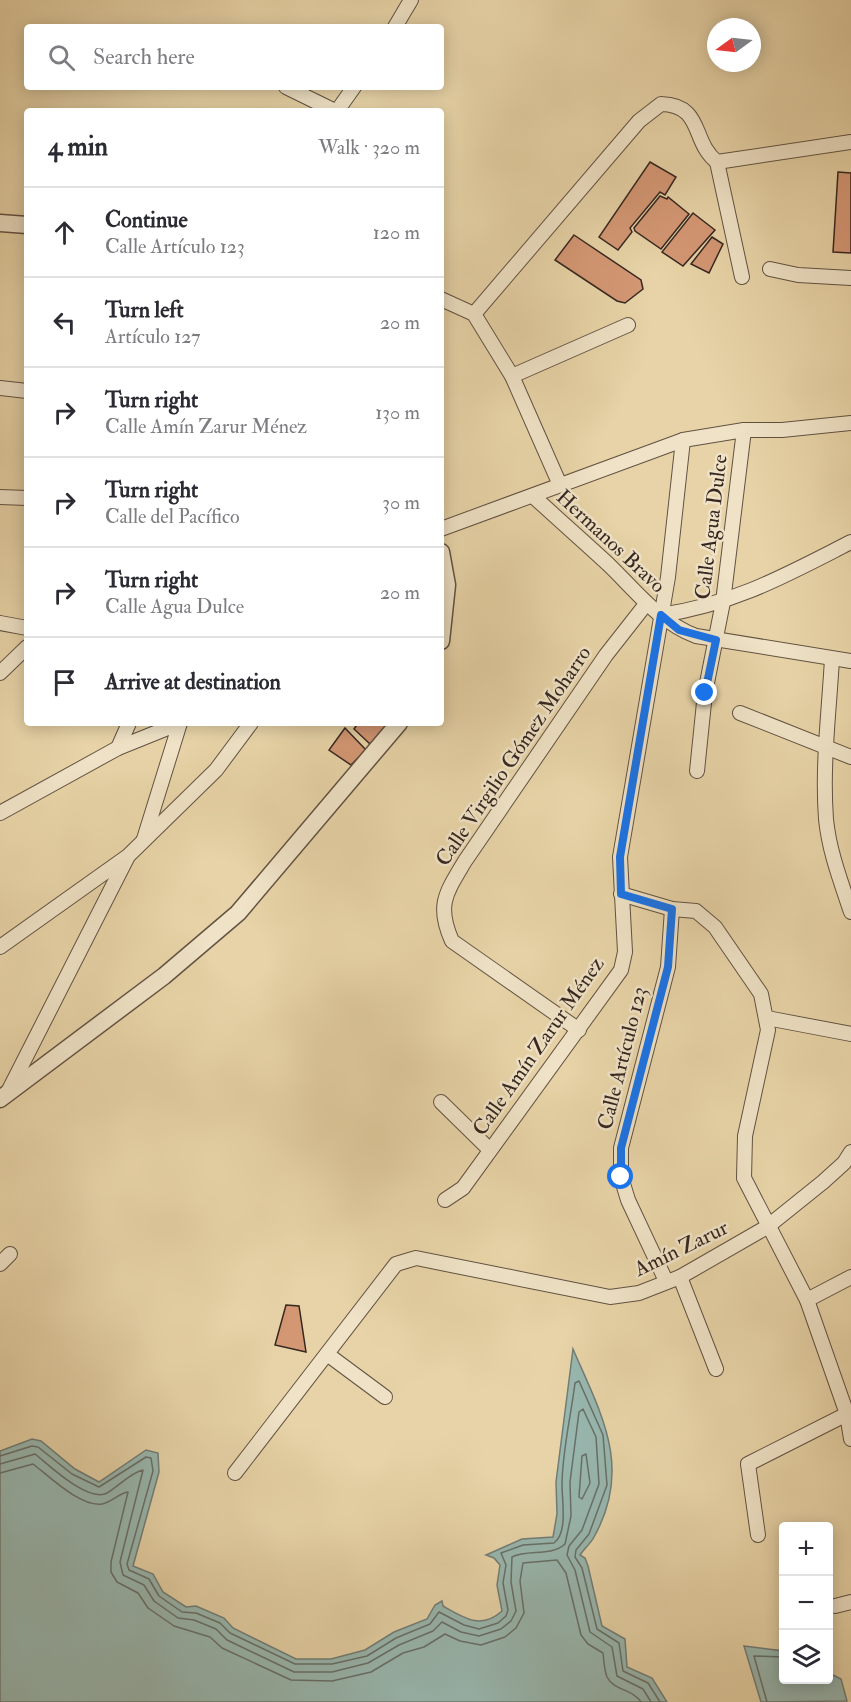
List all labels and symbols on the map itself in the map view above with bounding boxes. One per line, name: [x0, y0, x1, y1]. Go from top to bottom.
north arrow: [707, 18, 761, 72]
street label: Calle Agua Dulce: [689, 453, 734, 601]
street label: Hermanos Bravo: [550, 484, 671, 599]
street label: Calle Virgilio Gómez Moharro: [430, 641, 597, 872]
route end: [691, 679, 717, 705]
street label: Calle Amín Zarur Ménez: [467, 952, 610, 1141]
street label: Calle Artículo 123: [592, 984, 653, 1133]
route start: [607, 1163, 633, 1189]
street label: Amín Zarur: [629, 1214, 733, 1283]

